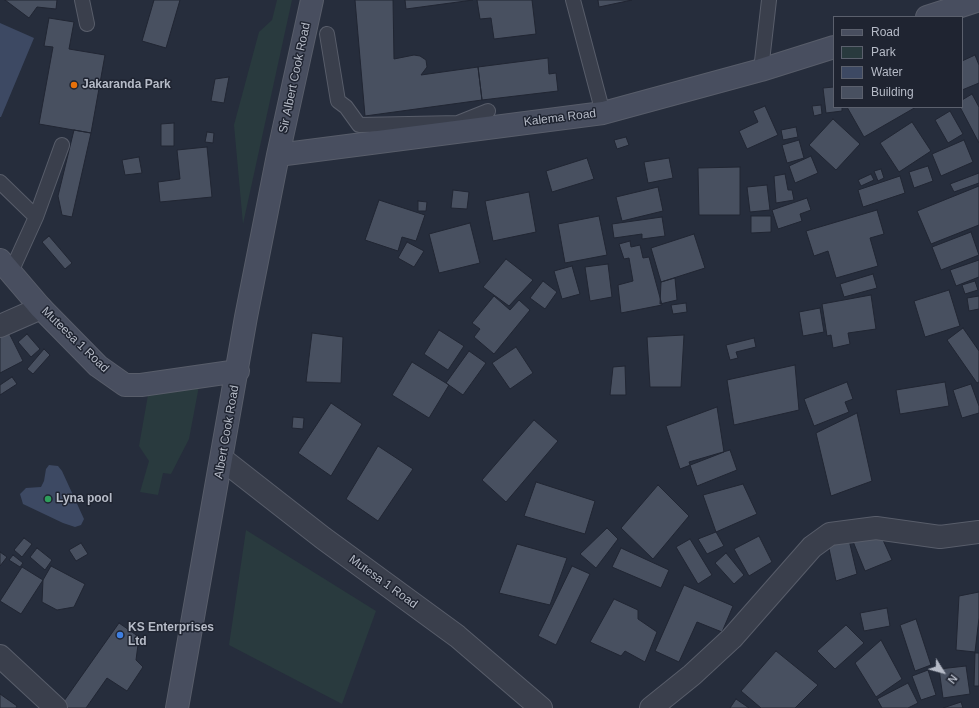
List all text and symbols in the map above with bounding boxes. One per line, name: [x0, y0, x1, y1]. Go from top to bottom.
legend: [833, 16, 963, 108]
street label: Sir Albert Cook Road: [276, 21, 314, 135]
text: Road: [871, 25, 900, 39]
text: Park: [871, 45, 896, 59]
text: Water: [871, 65, 903, 79]
place label: Jakaranda Park: [82, 78, 171, 92]
marker: Jakaranda Park: [69, 80, 79, 90]
text: Building: [871, 85, 914, 99]
street label: Kalema Road: [523, 106, 597, 130]
street label: Muteesa 1 Road: [38, 304, 112, 376]
street label: Albert Cook Road: [212, 384, 242, 480]
place label: Lyna pool: [56, 492, 112, 506]
marker: Lyna pool: [43, 494, 53, 504]
street label: Mutesa 1 Road: [346, 552, 420, 612]
place label: KS Enterprises Ltd: [128, 621, 214, 649]
marker: KS Enterprises Ltd: [115, 630, 125, 640]
north arrow: [923, 652, 963, 692]
text: N: [945, 672, 960, 686]

